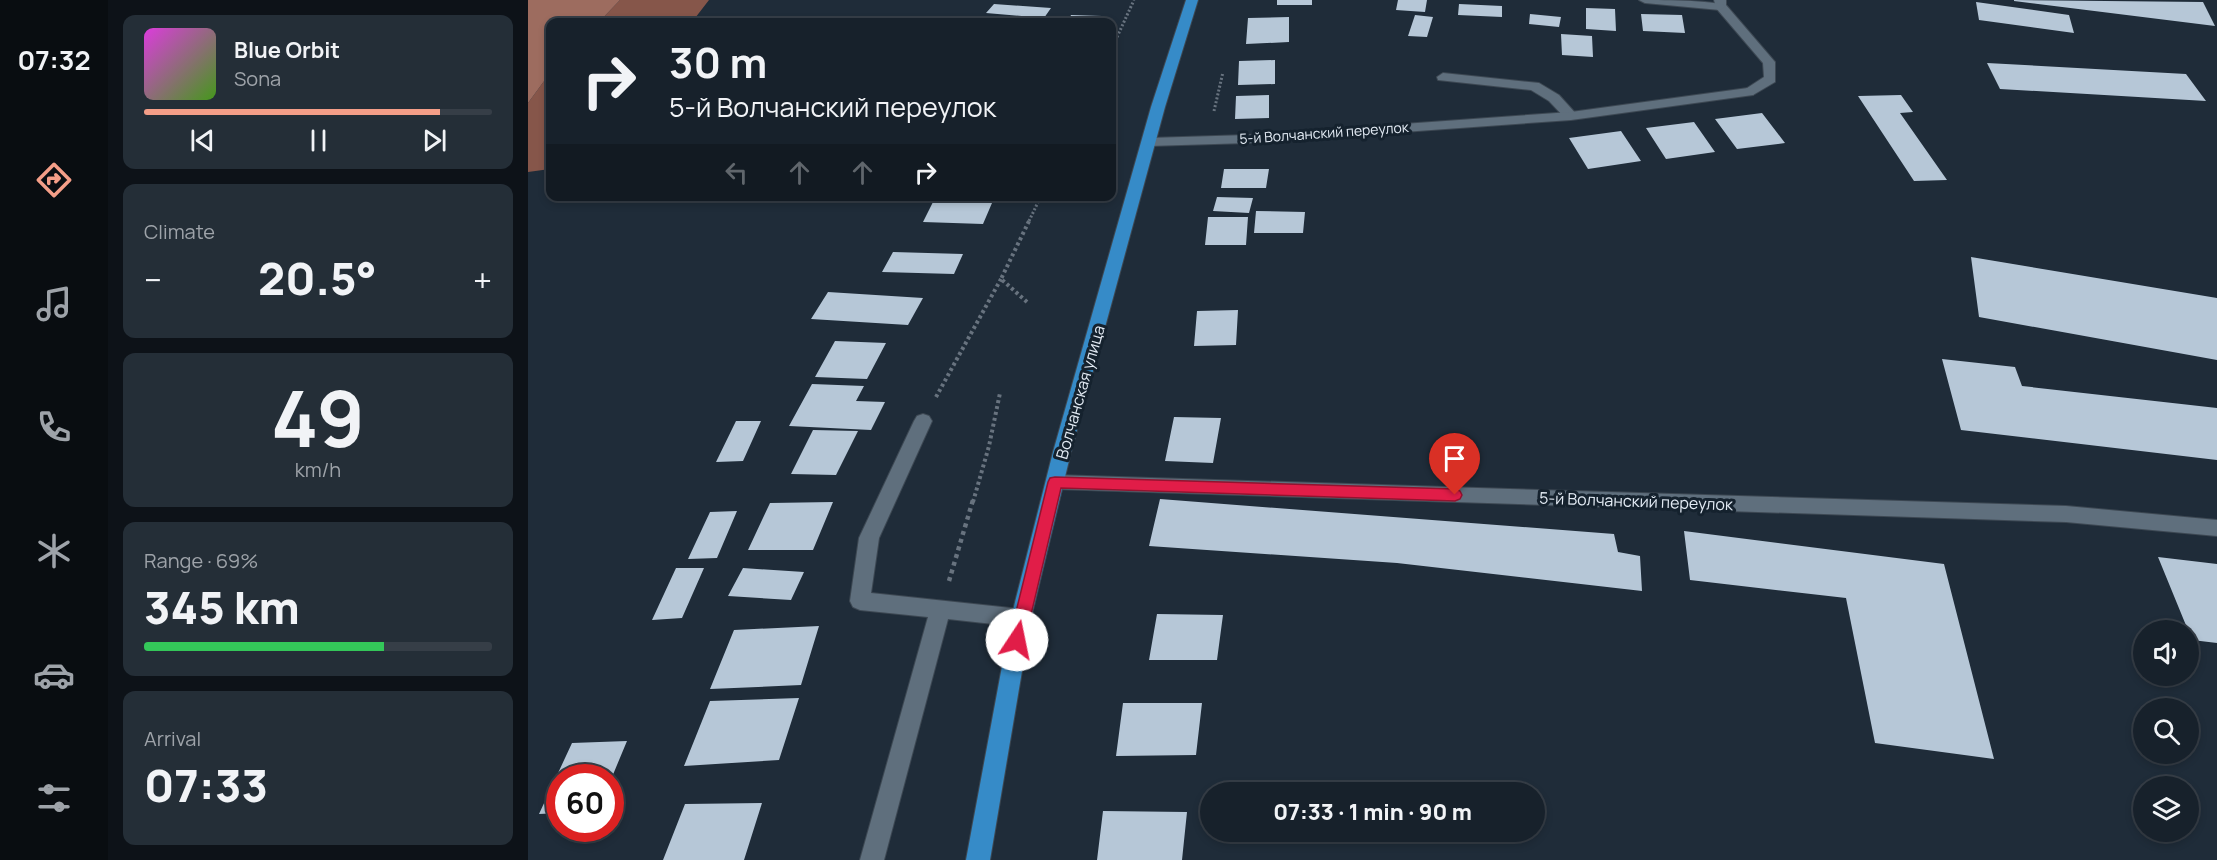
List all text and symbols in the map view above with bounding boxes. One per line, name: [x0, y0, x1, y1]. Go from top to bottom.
text: 30 m: [669, 33, 767, 91]
text: Blue Orbit: [234, 35, 340, 65]
text: 07:32: [17, 41, 91, 78]
icon: right: [570, 42, 648, 120]
text: Sona: [234, 65, 281, 92]
text: 5-й Волчанский переулок: [669, 88, 996, 125]
street label: 5-й Волчанский переулок: [1239, 117, 1410, 148]
icon: previous: [186, 124, 219, 157]
icon: pause: [302, 124, 335, 157]
icon: next: [418, 124, 451, 157]
icon: left: [720, 156, 753, 189]
icon: ahead: [783, 156, 816, 189]
icon: ahead: [846, 156, 879, 189]
icon: right: [909, 156, 942, 189]
icon: directions: [33, 159, 75, 201]
text: Climate: [144, 218, 215, 245]
text: 20.5°: [258, 247, 377, 309]
text: −: [144, 257, 162, 302]
text: +: [473, 257, 492, 302]
icon: music: [33, 283, 75, 325]
street label: Волчанская улица: [1050, 322, 1110, 462]
text: 49: [271, 364, 365, 470]
icon: phone: [33, 406, 75, 448]
pin: [1429, 433, 1480, 495]
icon: arrive: [1438, 442, 1471, 475]
text: km/h: [295, 456, 341, 483]
street label: 5-й Волчанский переулок: [1539, 487, 1734, 515]
icon: climate: [33, 530, 75, 572]
text: Range · 69%: [144, 547, 258, 574]
text: 345 km: [144, 576, 300, 638]
position arrow: [985, 608, 1049, 672]
map controls: [2133, 620, 2199, 842]
button: sound: [2133, 620, 2199, 686]
icon: car: [33, 654, 75, 696]
button: search: [2133, 698, 2199, 764]
text: Arrival: [144, 725, 201, 752]
text: 07:33: [144, 754, 268, 816]
speed limit sign: 60: [546, 764, 624, 842]
button: layers: [2133, 776, 2199, 842]
icon: filters: [33, 777, 75, 819]
text: 07:33 · 1 min · 90 m: [1273, 797, 1472, 827]

